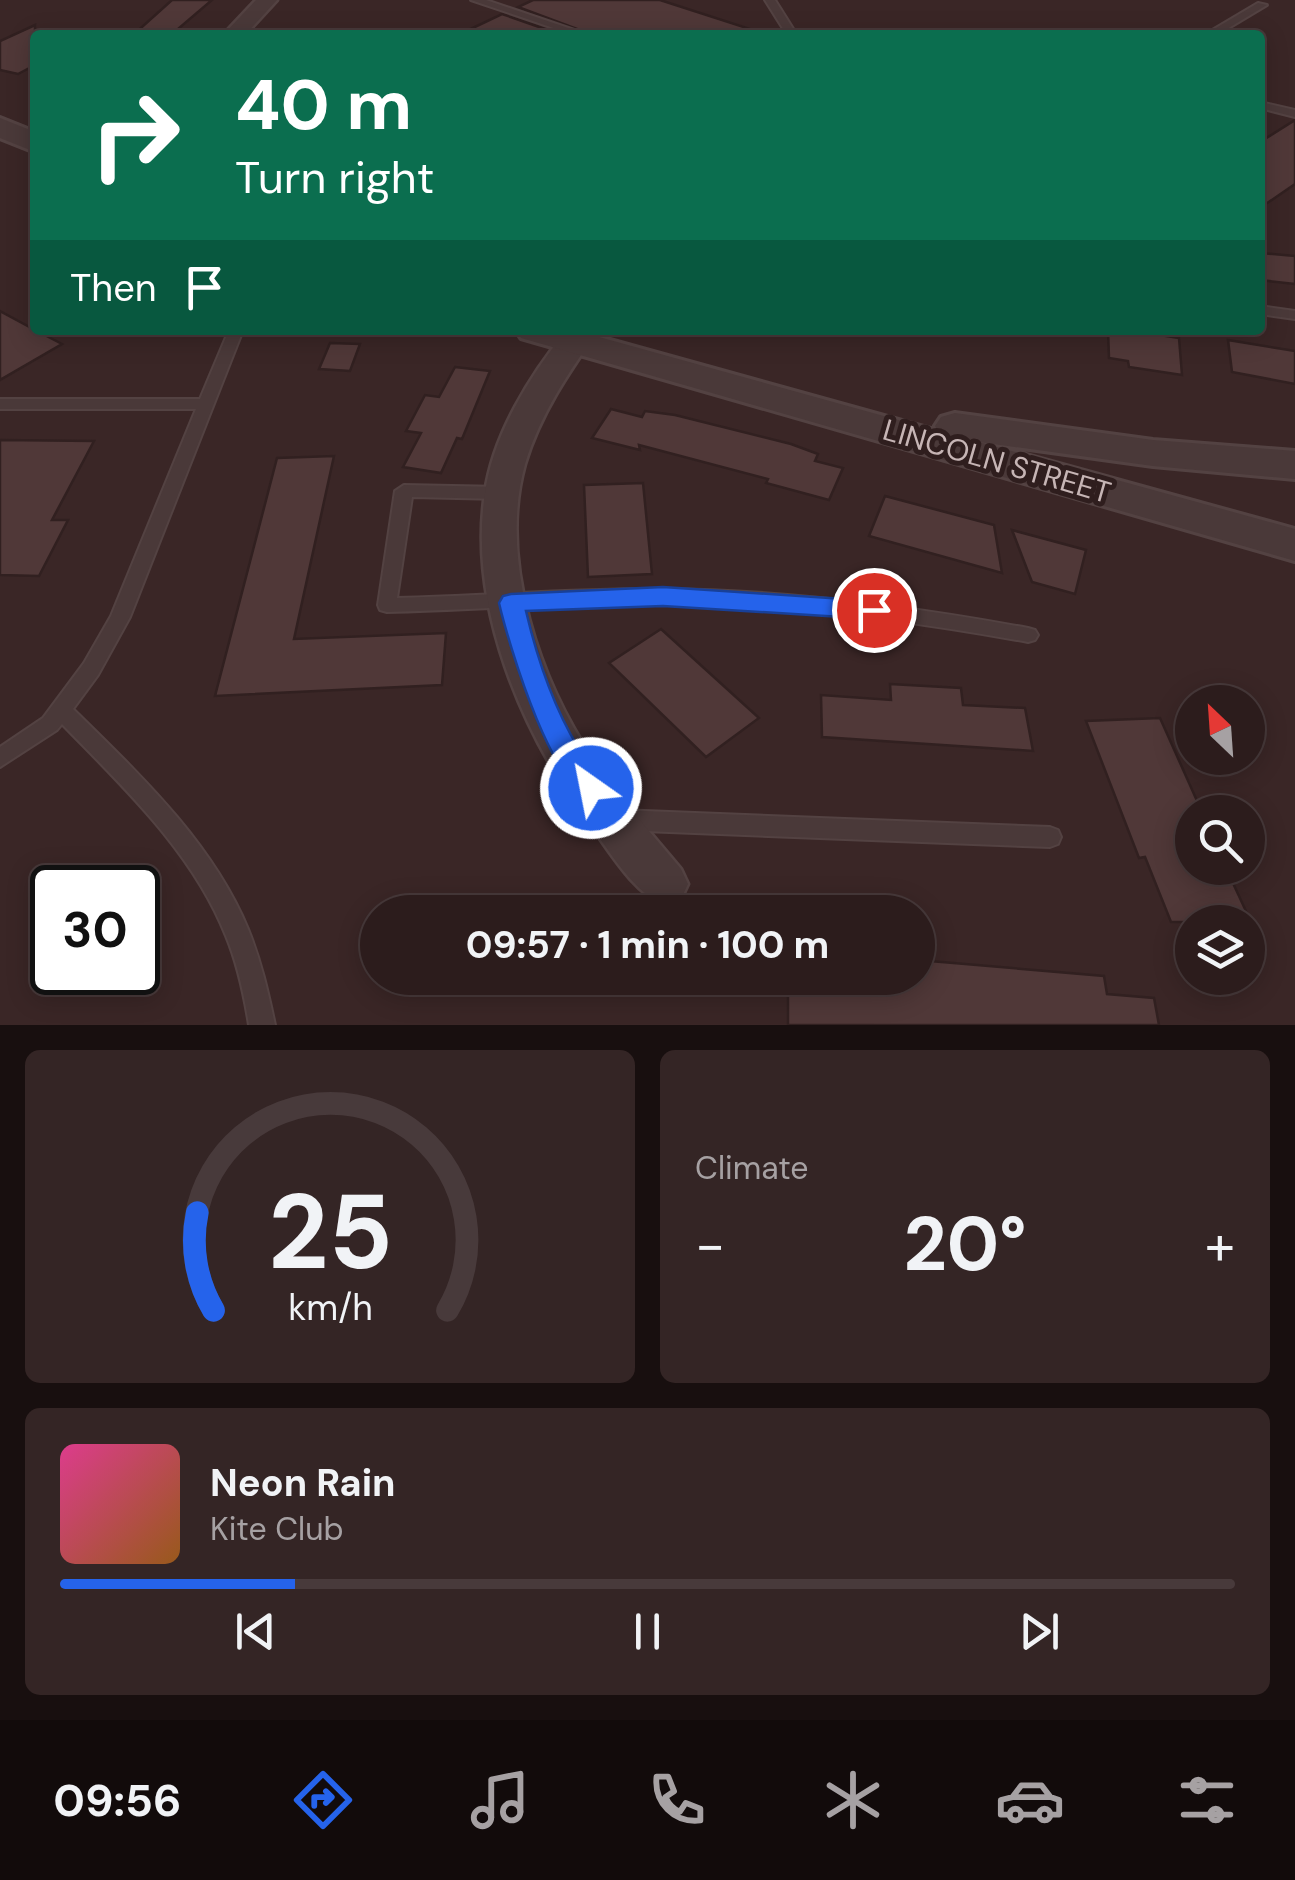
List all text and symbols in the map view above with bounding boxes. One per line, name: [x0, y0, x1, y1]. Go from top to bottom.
text: 40 m: [235, 60, 412, 151]
icon: right: [70, 70, 200, 200]
text: Turn right: [235, 148, 434, 207]
icon: arrive: [177, 260, 232, 315]
text: Then: [70, 263, 157, 313]
street label: LINCOLN STREET: [879, 410, 1115, 512]
pin: [832, 568, 917, 653]
icon: arrive: [847, 583, 902, 638]
north arrow: [1175, 685, 1265, 775]
map controls: [1175, 685, 1265, 995]
position arrow: [539, 736, 643, 840]
button: search: [1175, 795, 1265, 885]
speed limit sign: 30: [30, 865, 160, 995]
button: layers: [1175, 905, 1265, 995]
text: 09:57 · 1 min · 100 m: [466, 920, 829, 970]
text: Climate: [695, 1147, 809, 1189]
text: 25: [268, 1165, 392, 1300]
text: 20°: [904, 1196, 1027, 1293]
text: −: [695, 1209, 725, 1281]
text: +: [1205, 1209, 1235, 1281]
text: km/h: [288, 1285, 372, 1331]
text: Neon Rain: [210, 1458, 395, 1508]
text: Kite Club: [210, 1508, 344, 1550]
icon: previous: [228, 1604, 283, 1659]
icon: pause: [620, 1604, 675, 1659]
icon: next: [1012, 1604, 1067, 1659]
icon: directions: [288, 1765, 358, 1835]
icon: music: [465, 1765, 535, 1835]
icon: phone: [642, 1765, 712, 1835]
icon: climate: [818, 1765, 888, 1835]
icon: car: [995, 1765, 1065, 1835]
icon: filters: [1172, 1765, 1242, 1835]
text: 09:56: [53, 1771, 182, 1830]

